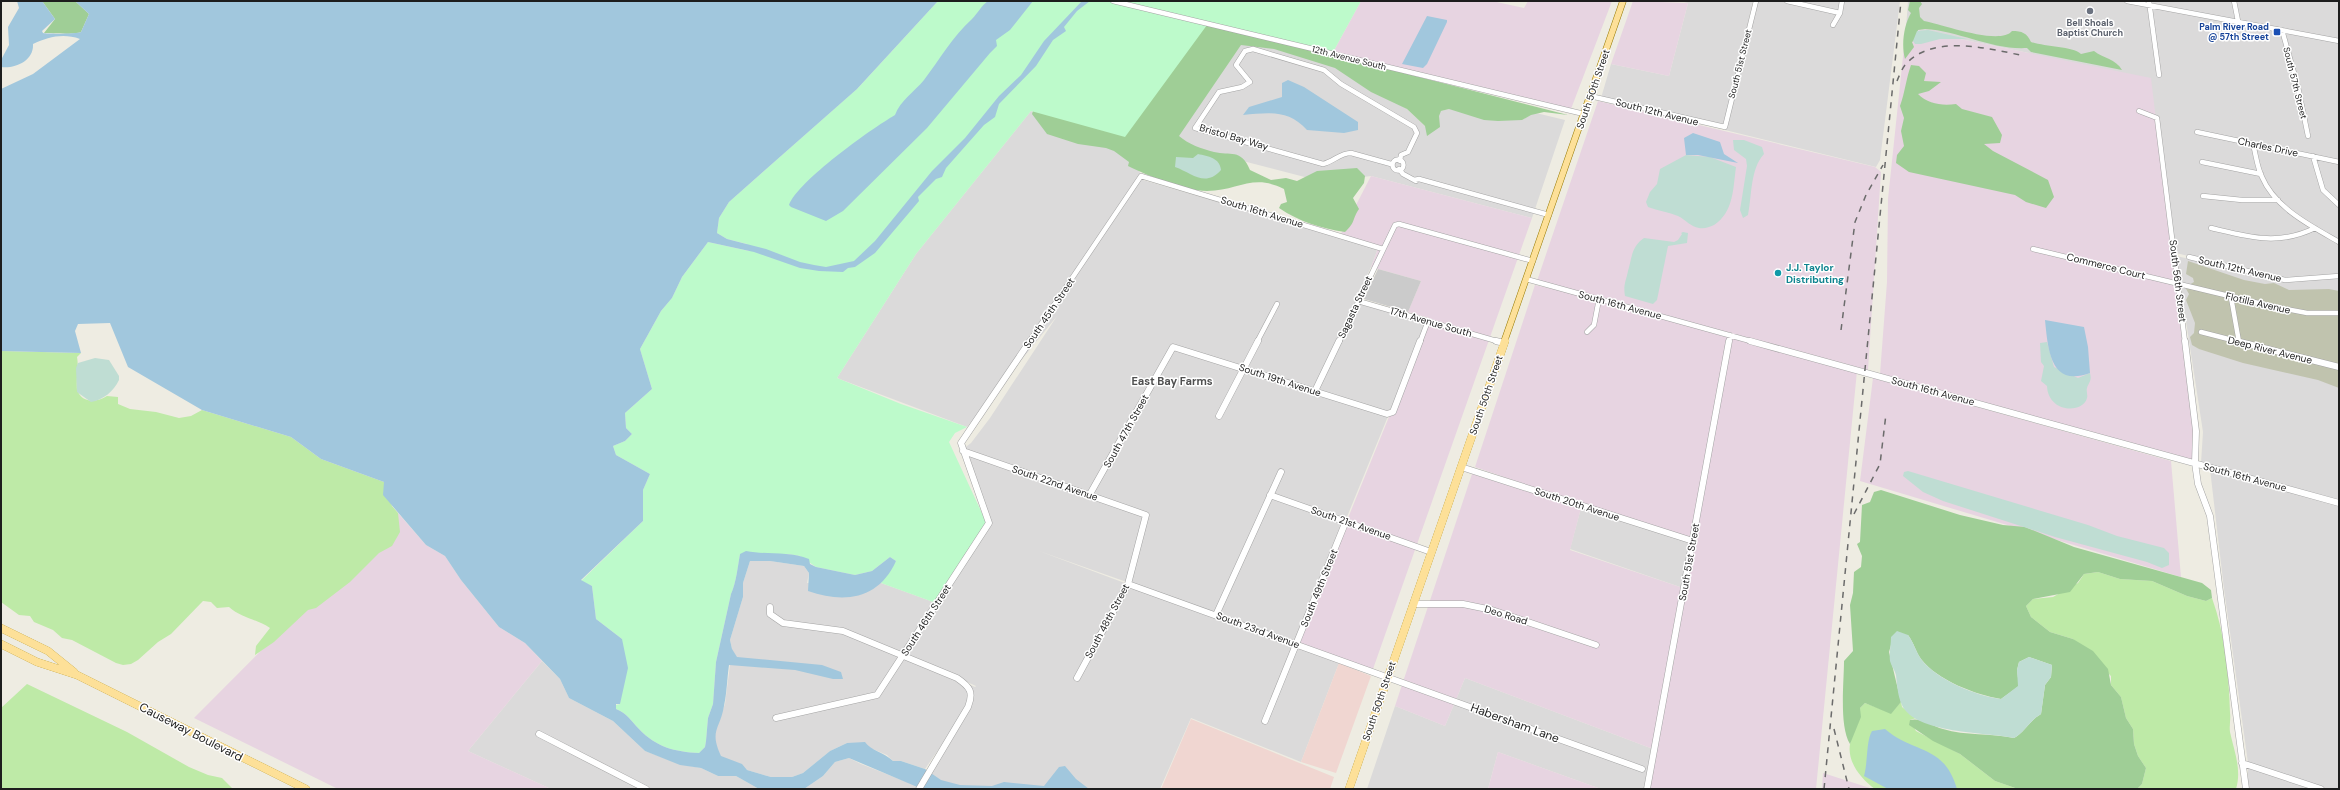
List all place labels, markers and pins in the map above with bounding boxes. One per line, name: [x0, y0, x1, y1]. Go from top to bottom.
marker: Bell Shoals Baptist Church: [2085, 6, 2095, 16]
place label: Bell Shoals Baptist Church: [2057, 17, 2124, 39]
place label: Palm River Road @ 57th Street: [2199, 21, 2269, 43]
marker: Palm River Road @ 57th Street: [2272, 27, 2282, 37]
place label: J.J. Taylor Distributing: [1786, 261, 1844, 286]
marker: J.J. Taylor Distributing: [1773, 268, 1783, 278]

